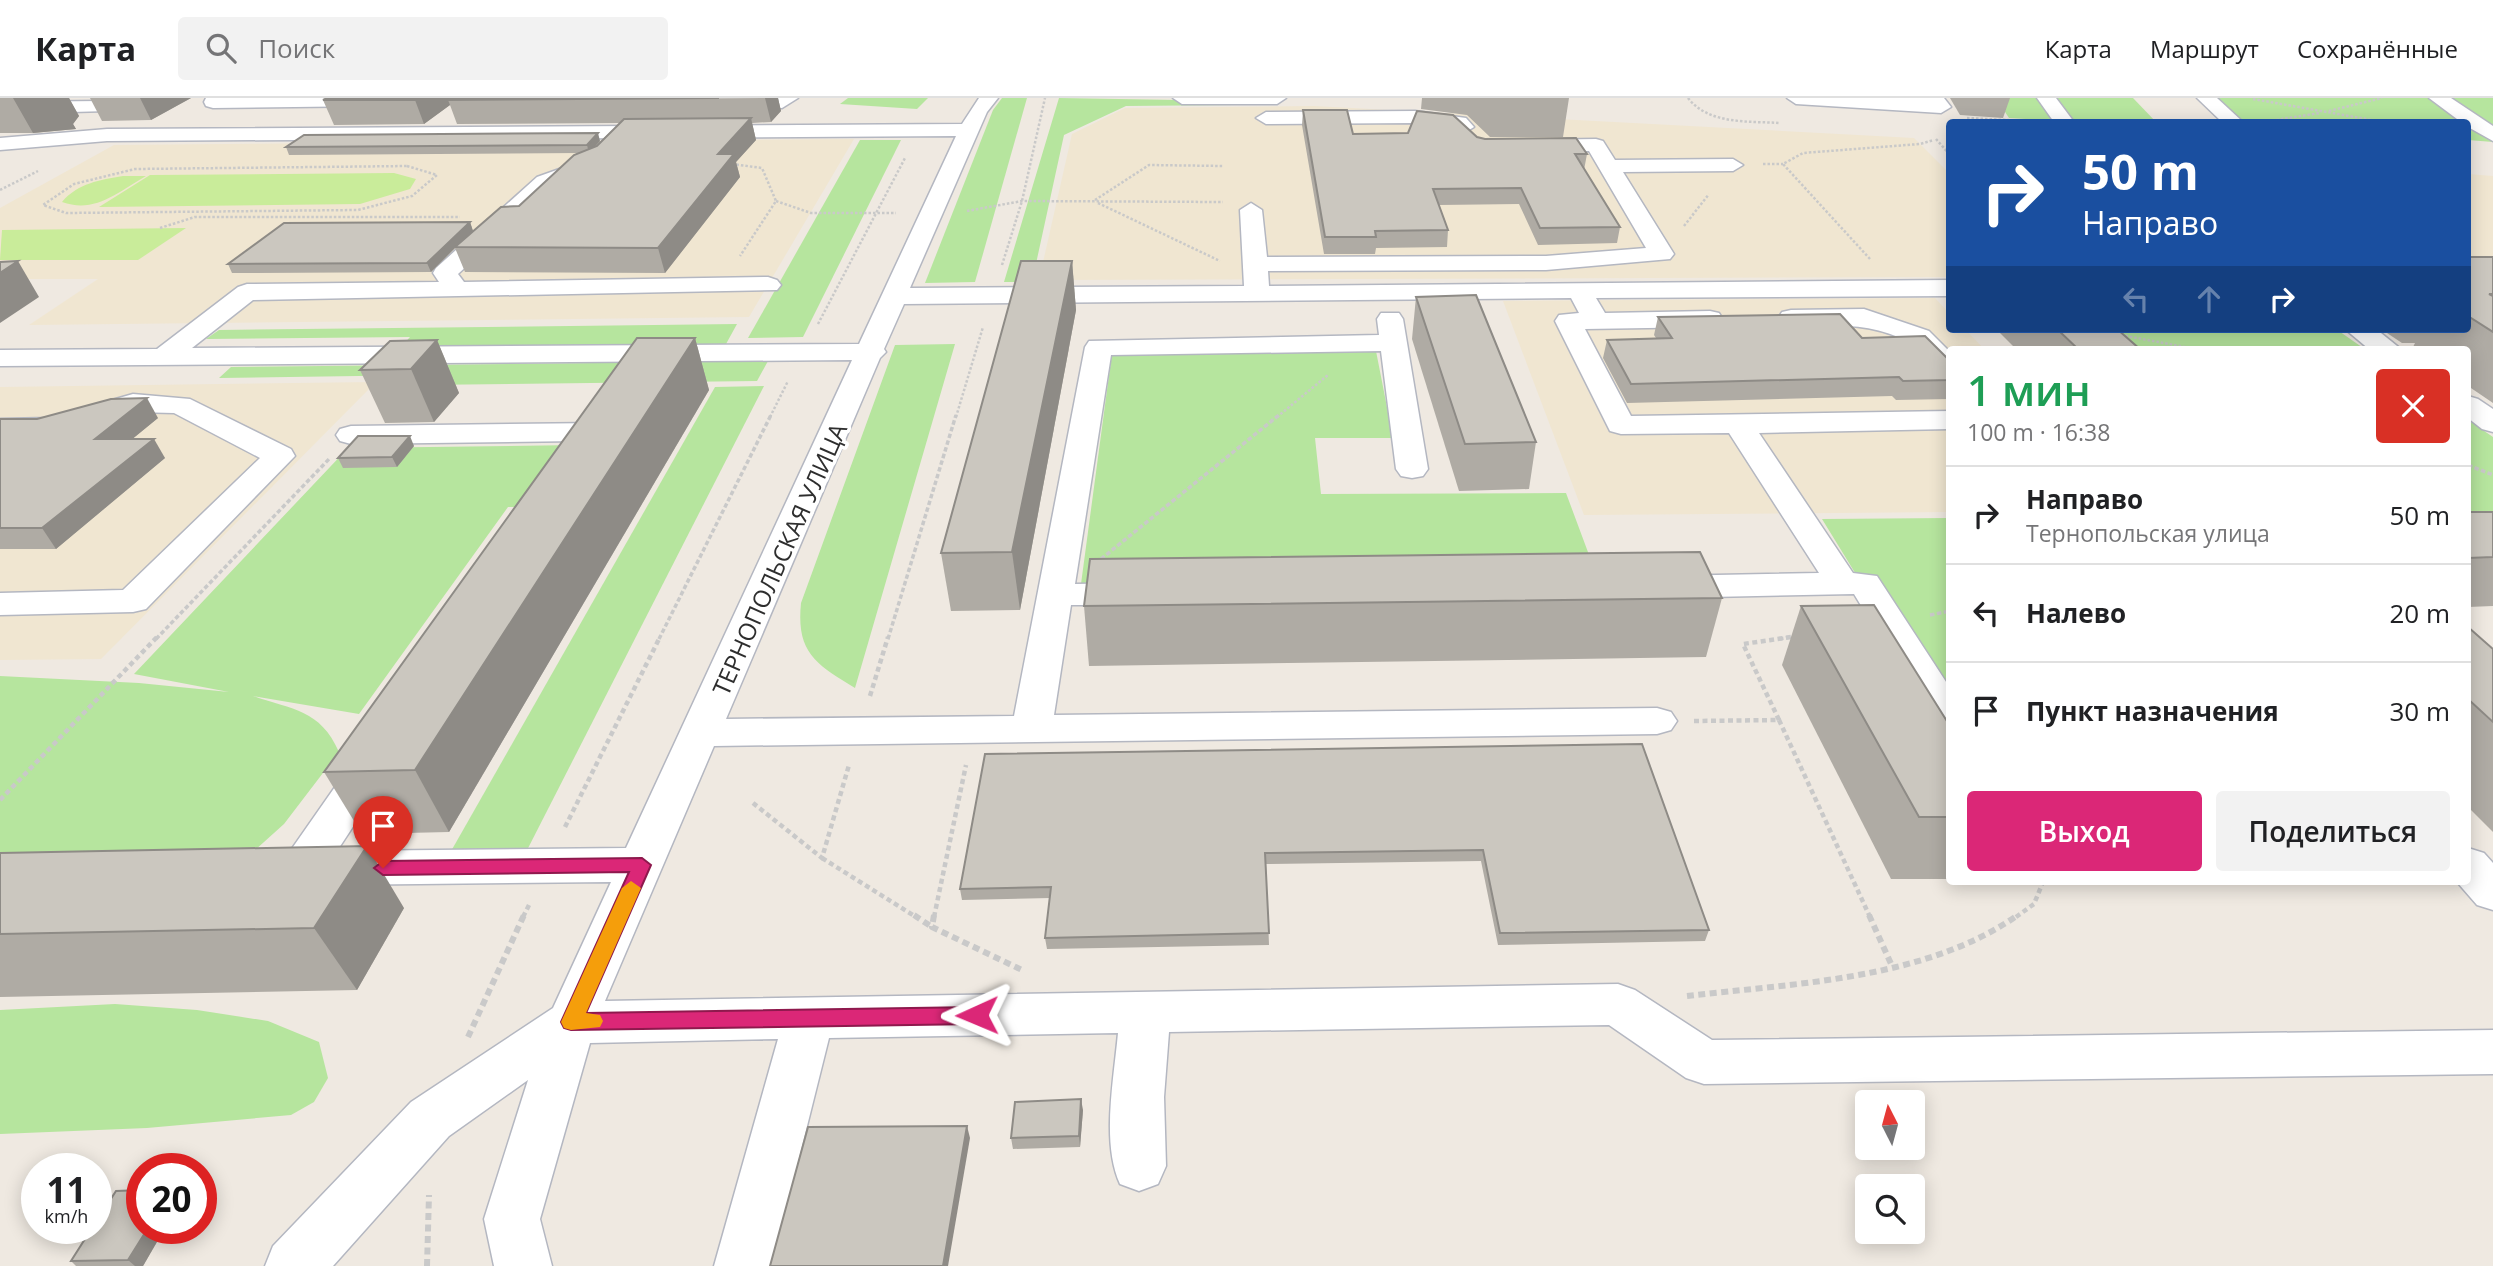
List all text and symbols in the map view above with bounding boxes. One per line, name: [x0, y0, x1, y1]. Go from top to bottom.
search box: [178, 17, 668, 80]
text: Карта: [35, 26, 136, 71]
icon: search: [202, 29, 240, 67]
text: Поиск: [258, 30, 335, 66]
text: Карта: [2045, 32, 2112, 65]
text: Маршрут: [2150, 32, 2259, 65]
text: Сохранённые: [2297, 32, 2458, 65]
text: 50 m: [2082, 138, 2199, 204]
icon: right: [1967, 147, 2058, 238]
text: Направо: [2082, 201, 2218, 244]
icon: left: [2117, 280, 2155, 318]
icon: ahead: [2190, 280, 2228, 318]
icon: right: [2263, 280, 2301, 318]
text: 1 мин: [1967, 361, 2091, 418]
button: close: [2376, 369, 2450, 443]
text: 100 m · 16:38: [1967, 416, 2110, 448]
street label: ТЕРНОПОЛЬСКАЯ УЛИЦА: [704, 417, 854, 700]
text: Направо: [2026, 481, 2143, 517]
icon: right: [1967, 496, 2005, 534]
text: 50 m: [2389, 497, 2450, 533]
text: Тернопольская улица: [2026, 517, 2270, 549]
icon: left: [1967, 594, 2005, 632]
text: Налево: [2026, 595, 2126, 631]
text: 20 m: [2389, 595, 2450, 631]
icon: arrive: [1967, 692, 2005, 730]
text: Пункт назначения: [2026, 693, 2279, 729]
text: 30 m: [2389, 693, 2450, 729]
button: Выход: [1967, 791, 2202, 871]
button: Поделиться: [2216, 791, 2450, 871]
pin: [353, 796, 413, 868]
icon: arrive: [364, 807, 402, 845]
position arrow: [940, 978, 1014, 1052]
north arrow: [1855, 1090, 1925, 1160]
map controls: [1855, 1090, 1925, 1244]
speed limit sign: 20: [126, 1153, 217, 1244]
text: 11: [46, 1166, 87, 1213]
button: search: [1855, 1174, 1925, 1244]
text: km/h: [45, 1204, 88, 1228]

